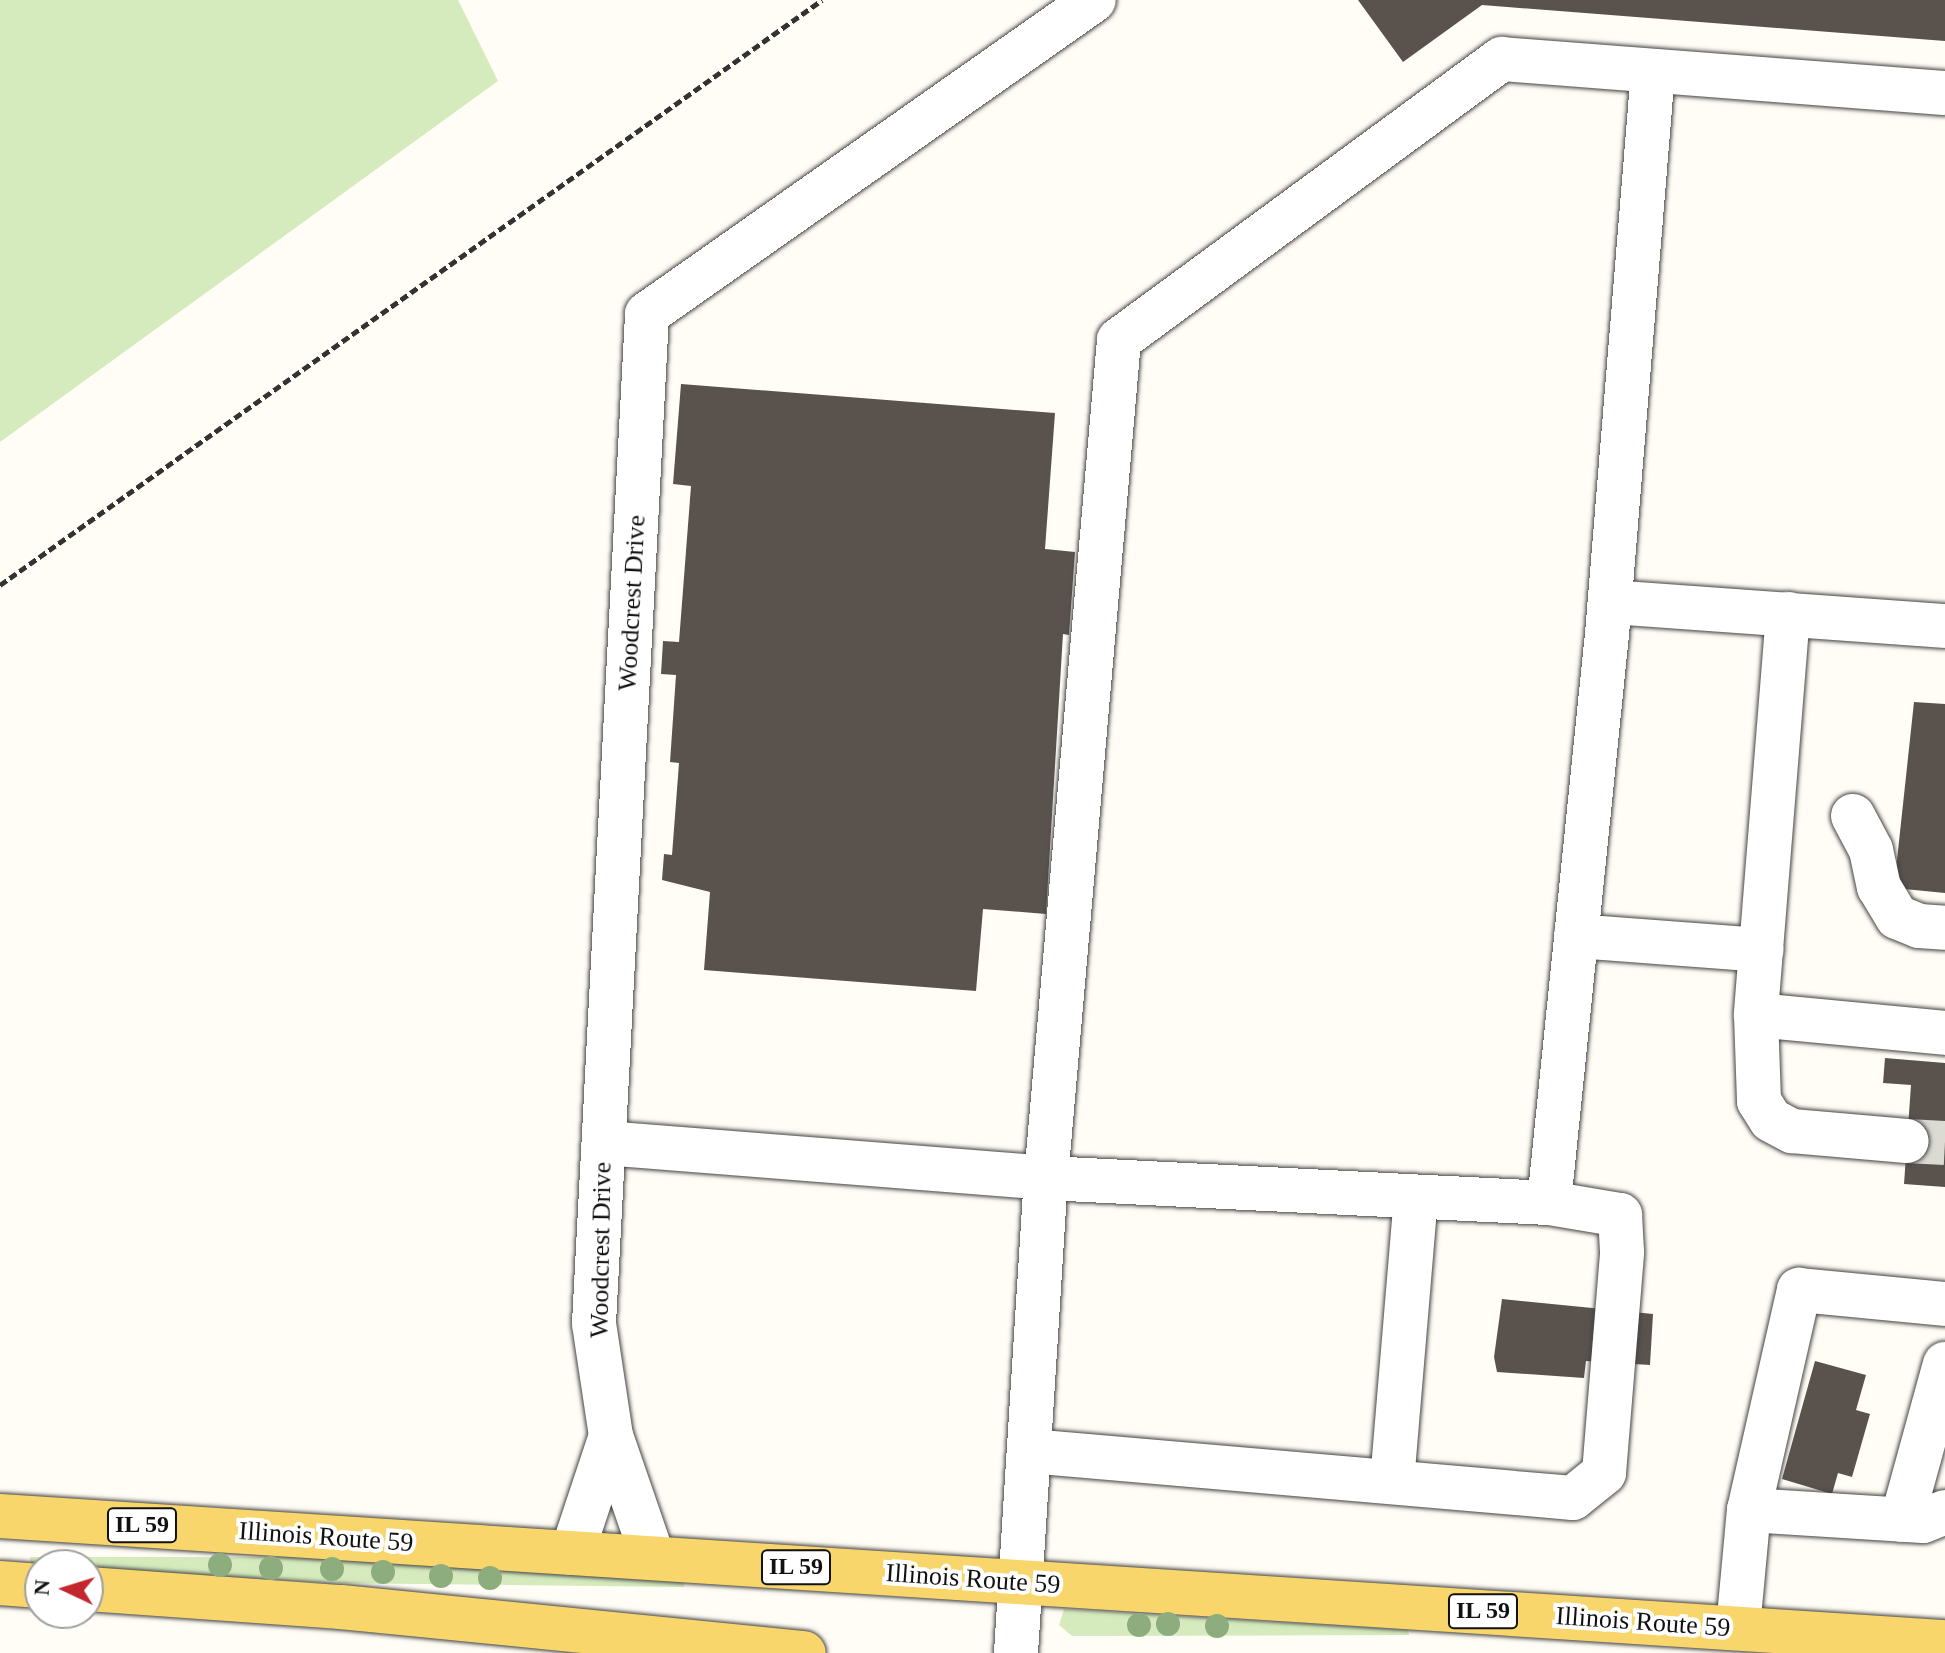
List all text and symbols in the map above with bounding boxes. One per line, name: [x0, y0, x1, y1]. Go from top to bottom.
street label: Woodcrest Drive: [612, 514, 652, 692]
street label: Woodcrest Drive: [584, 1162, 618, 1338]
road number: IL 59: [106, 1505, 178, 1545]
street label: Illinois Route 59: [238, 1515, 414, 1559]
road number: IL 59: [760, 1547, 832, 1587]
north arrow: [24, 1549, 104, 1629]
street label: Illinois Route 59: [885, 1557, 1061, 1601]
text: N: [29, 1579, 55, 1596]
road number: IL 59: [1447, 1591, 1519, 1631]
street label: Illinois Route 59: [1555, 1600, 1731, 1644]

